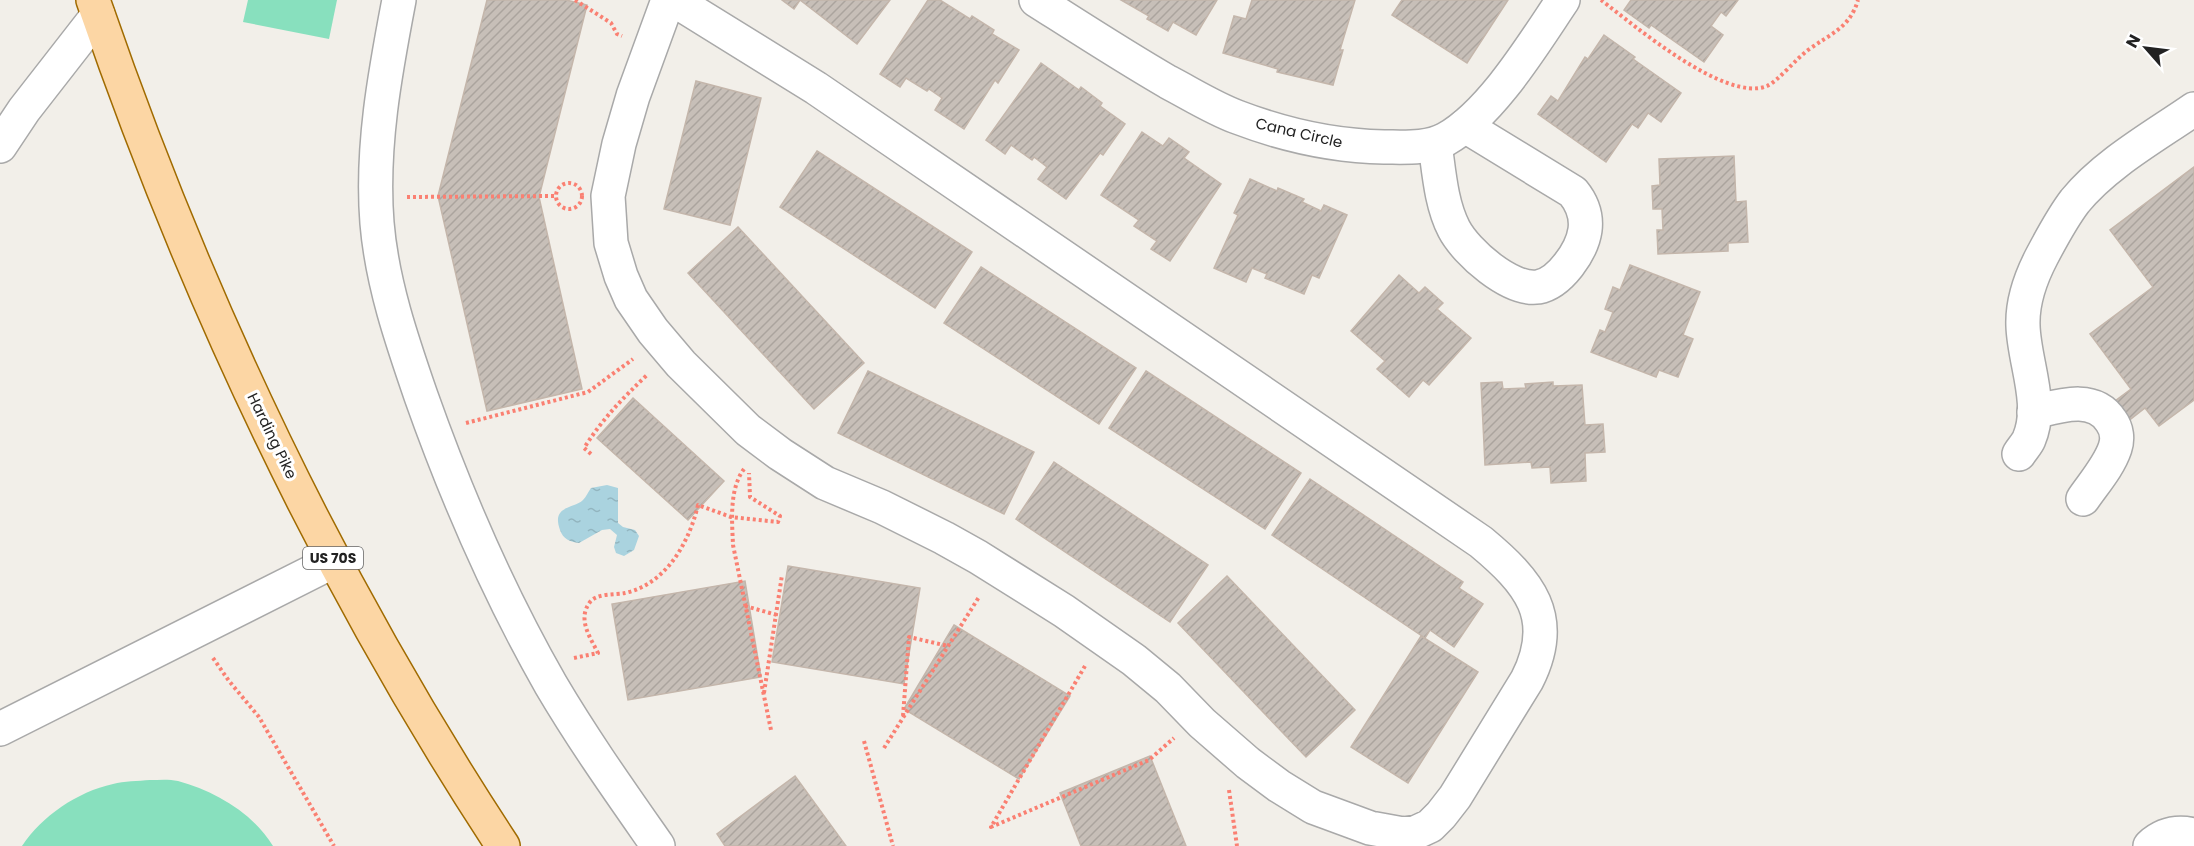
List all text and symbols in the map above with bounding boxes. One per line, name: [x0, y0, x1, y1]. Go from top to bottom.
north arrow: [2116, 18, 2176, 78]
text: N: [2120, 30, 2146, 52]
street label: Cana Circle: [1254, 112, 1345, 153]
street label: Harding Pike: [243, 389, 302, 482]
road number: US 70S: [303, 547, 363, 569]

